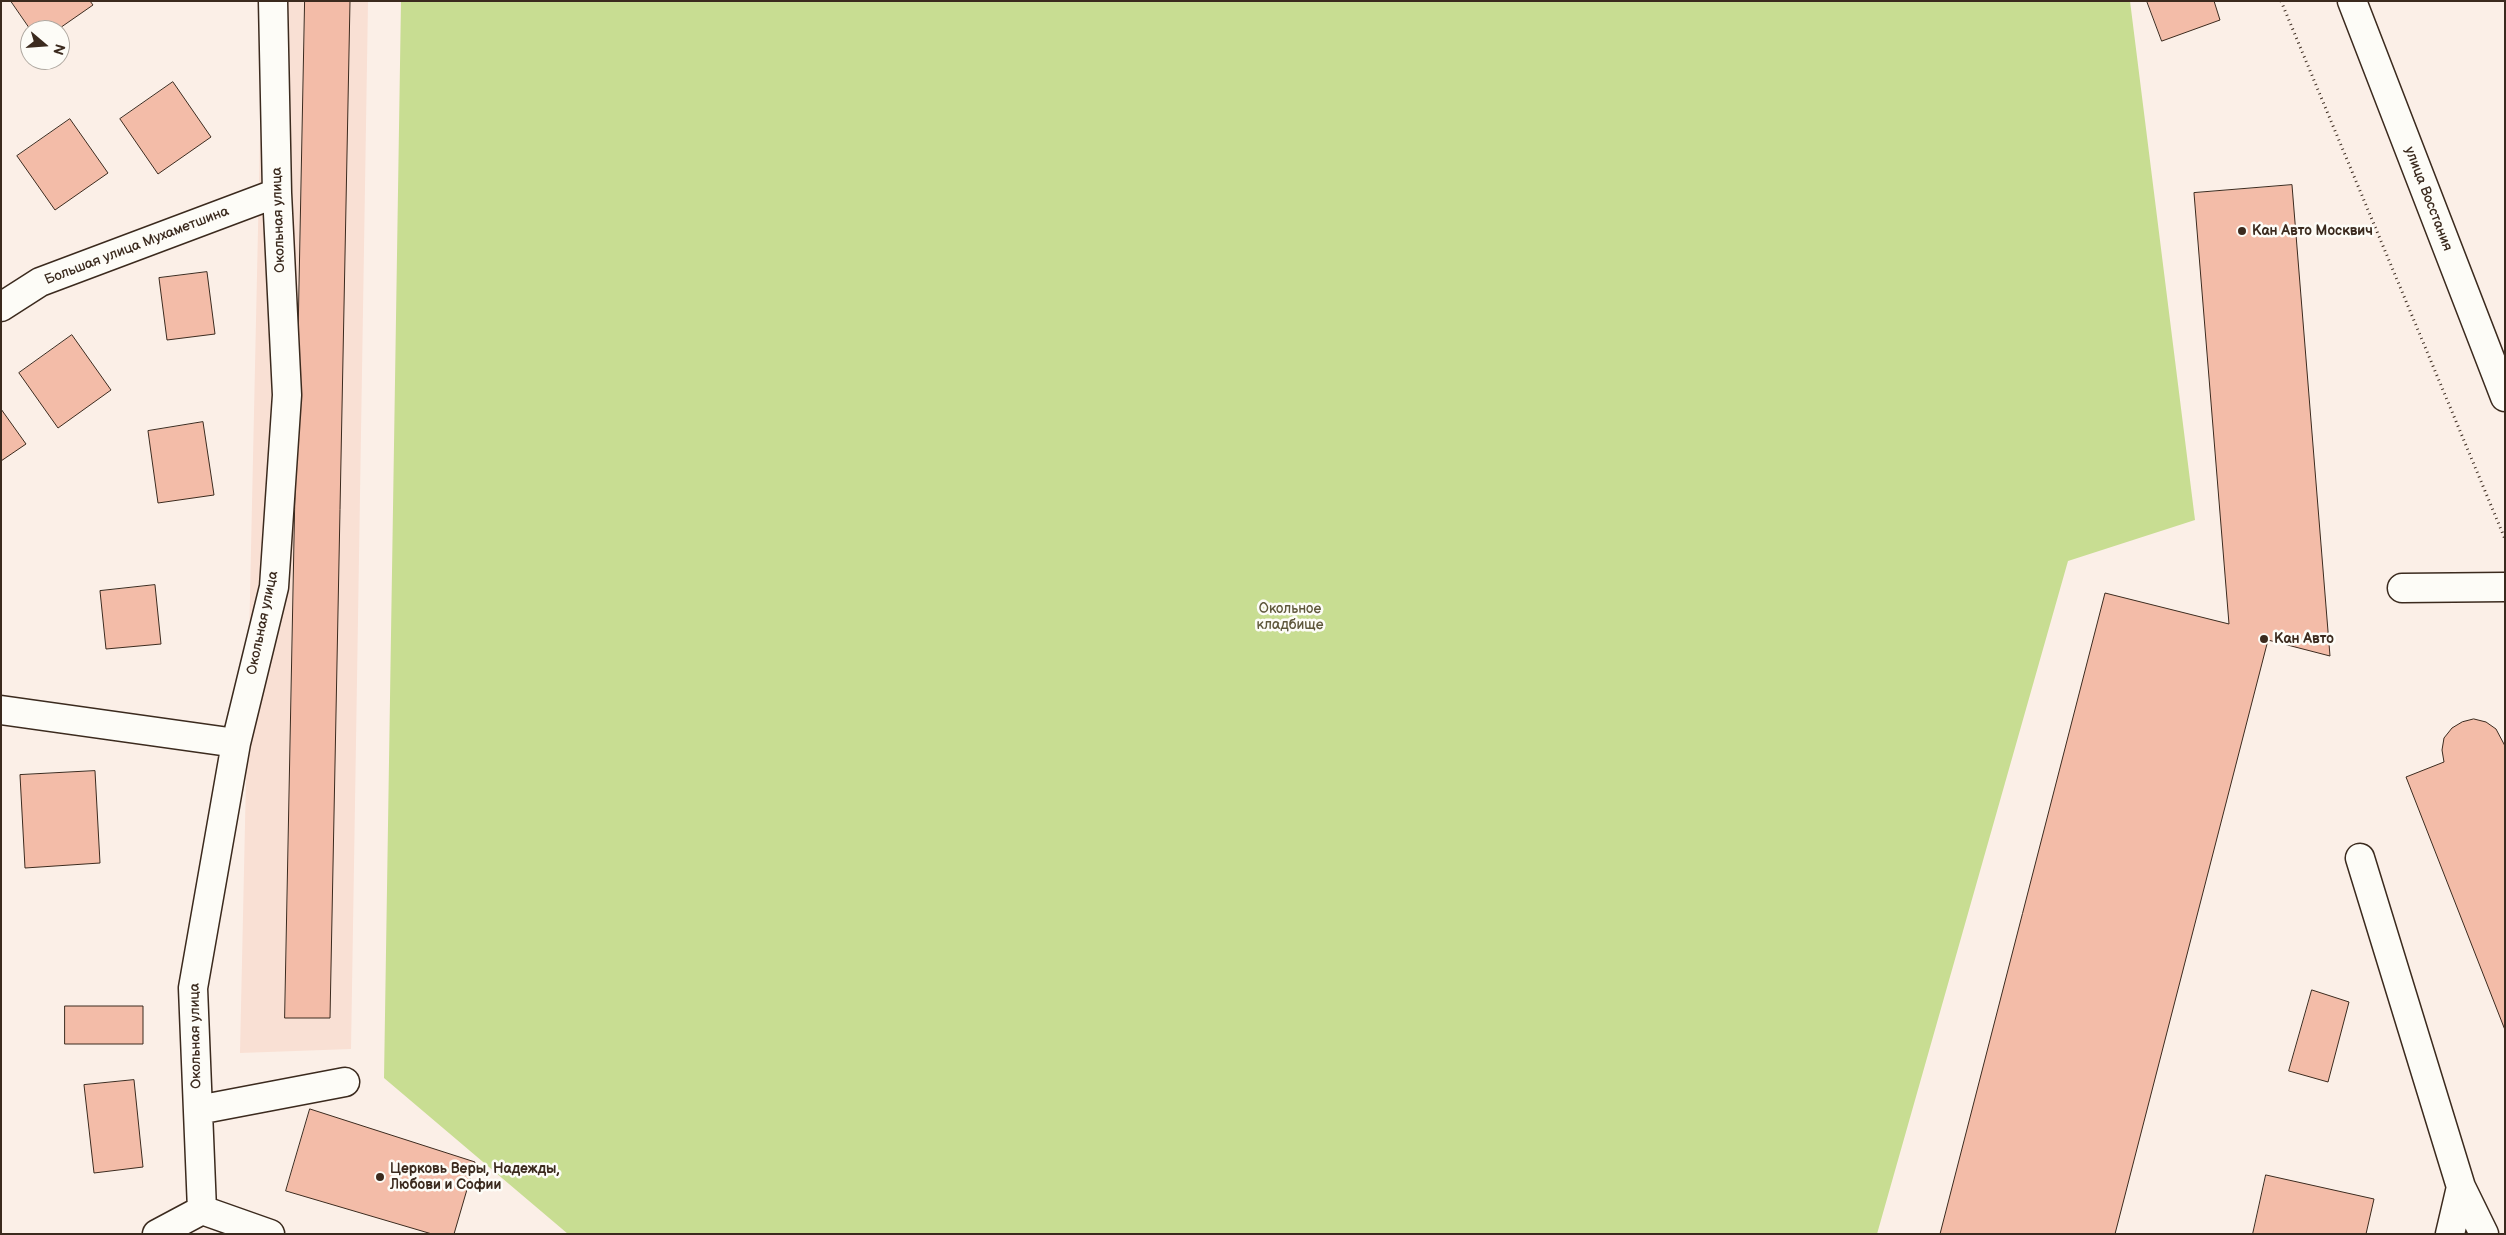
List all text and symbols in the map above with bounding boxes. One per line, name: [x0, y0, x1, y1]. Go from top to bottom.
north arrow: [20, 20, 70, 70]
text: N: [49, 42, 69, 57]
street label: улица Восстания: [2400, 144, 2456, 254]
street label: Окольная улица: [269, 167, 289, 273]
street label: Большая улица Мухаметшина: [43, 203, 231, 289]
place label: Кан Авто Москвич: [2252, 223, 2373, 239]
marker: Кан Авто Москвич: [2236, 225, 2248, 237]
street label: Окольная улица: [244, 570, 282, 676]
park label: Окольное кладбище: [1257, 601, 1323, 634]
place label: Кан Авто: [2274, 631, 2334, 647]
marker: Кан Авто: [2258, 633, 2270, 645]
street label: Окольная улица: [187, 983, 205, 1089]
place label: Церковь Веры, Надежды, Любови и Софии: [390, 1161, 559, 1194]
marker: Церковь Веры, Надежды, Любови и Софии: [374, 1171, 386, 1183]

